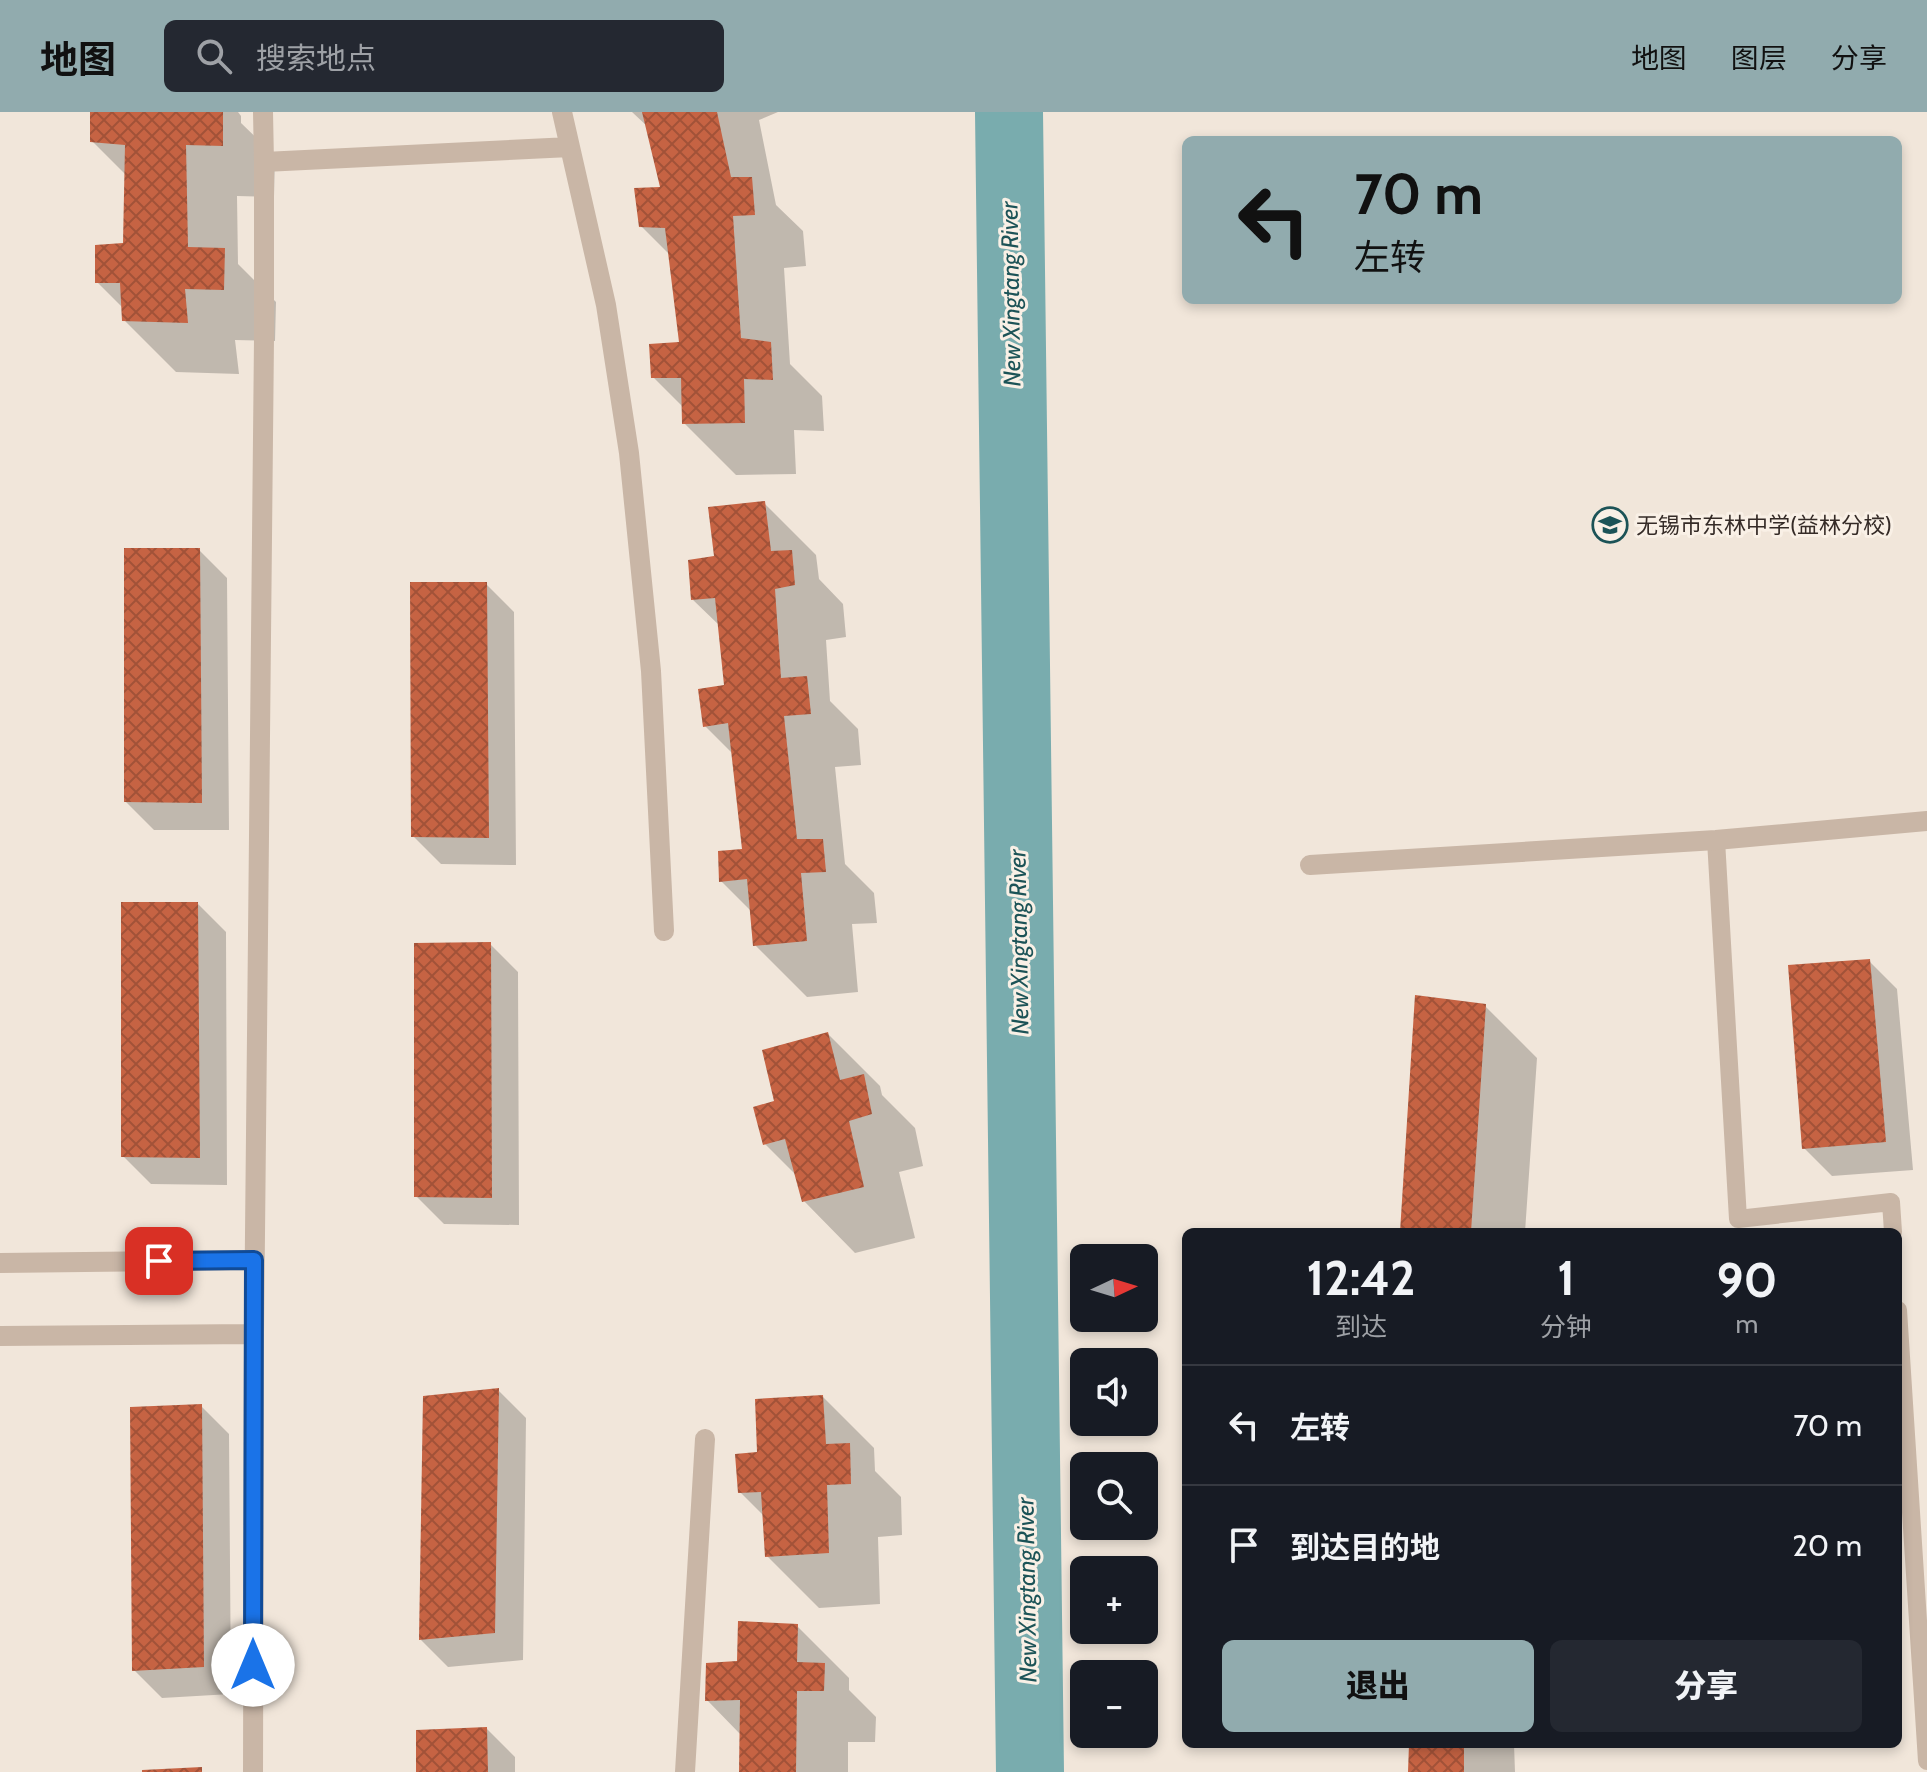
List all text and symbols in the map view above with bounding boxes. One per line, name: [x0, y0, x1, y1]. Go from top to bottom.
search box: [164, 20, 724, 92]
icon: search: [192, 34, 236, 78]
text: 地图: [40, 36, 116, 83]
text: 搜索地点: [256, 40, 376, 77]
text: 地图: [1631, 41, 1687, 75]
text: 图层: [1731, 41, 1787, 75]
text: 分享: [1831, 41, 1887, 75]
text: 70 m: [1354, 160, 1483, 228]
icon: left: [1222, 168, 1326, 272]
water label: New Xingtang River: [994, 200, 1027, 387]
text: 左转: [1354, 235, 1426, 279]
school or university icon: 无锡市东林中学(益林分校): [1591, 506, 1629, 544]
place label: 无锡市东林中学(益林分校): [1636, 512, 1892, 539]
water label: New Xingtang River: [1002, 848, 1035, 1035]
pin: [125, 1227, 193, 1295]
icon: arrive: [137, 1239, 181, 1283]
north arrow: [1070, 1244, 1158, 1332]
map controls: [1070, 1244, 1158, 1748]
text: 12:42: [1307, 1249, 1416, 1307]
text: 1: [1557, 1249, 1575, 1307]
text: 90: [1717, 1251, 1777, 1309]
text: m: [1736, 1308, 1758, 1340]
text: 到达: [1335, 1311, 1387, 1343]
text: 分钟: [1540, 1311, 1592, 1343]
button: sound: [1070, 1348, 1158, 1436]
icon: left: [1222, 1403, 1266, 1447]
text: 70 m: [1793, 1407, 1862, 1444]
text: 左转: [1290, 1409, 1350, 1446]
button: search: [1070, 1452, 1158, 1540]
water label: New Xingtang River: [1010, 1496, 1043, 1683]
icon: arrive: [1222, 1523, 1266, 1567]
text: 20 m: [1792, 1527, 1862, 1564]
text: 到达目的地: [1290, 1529, 1440, 1566]
button: +: [1070, 1556, 1158, 1644]
position arrow: [211, 1623, 295, 1707]
button: 退出: [1222, 1640, 1534, 1732]
button: 分享: [1550, 1640, 1862, 1732]
button: −: [1070, 1660, 1158, 1748]

